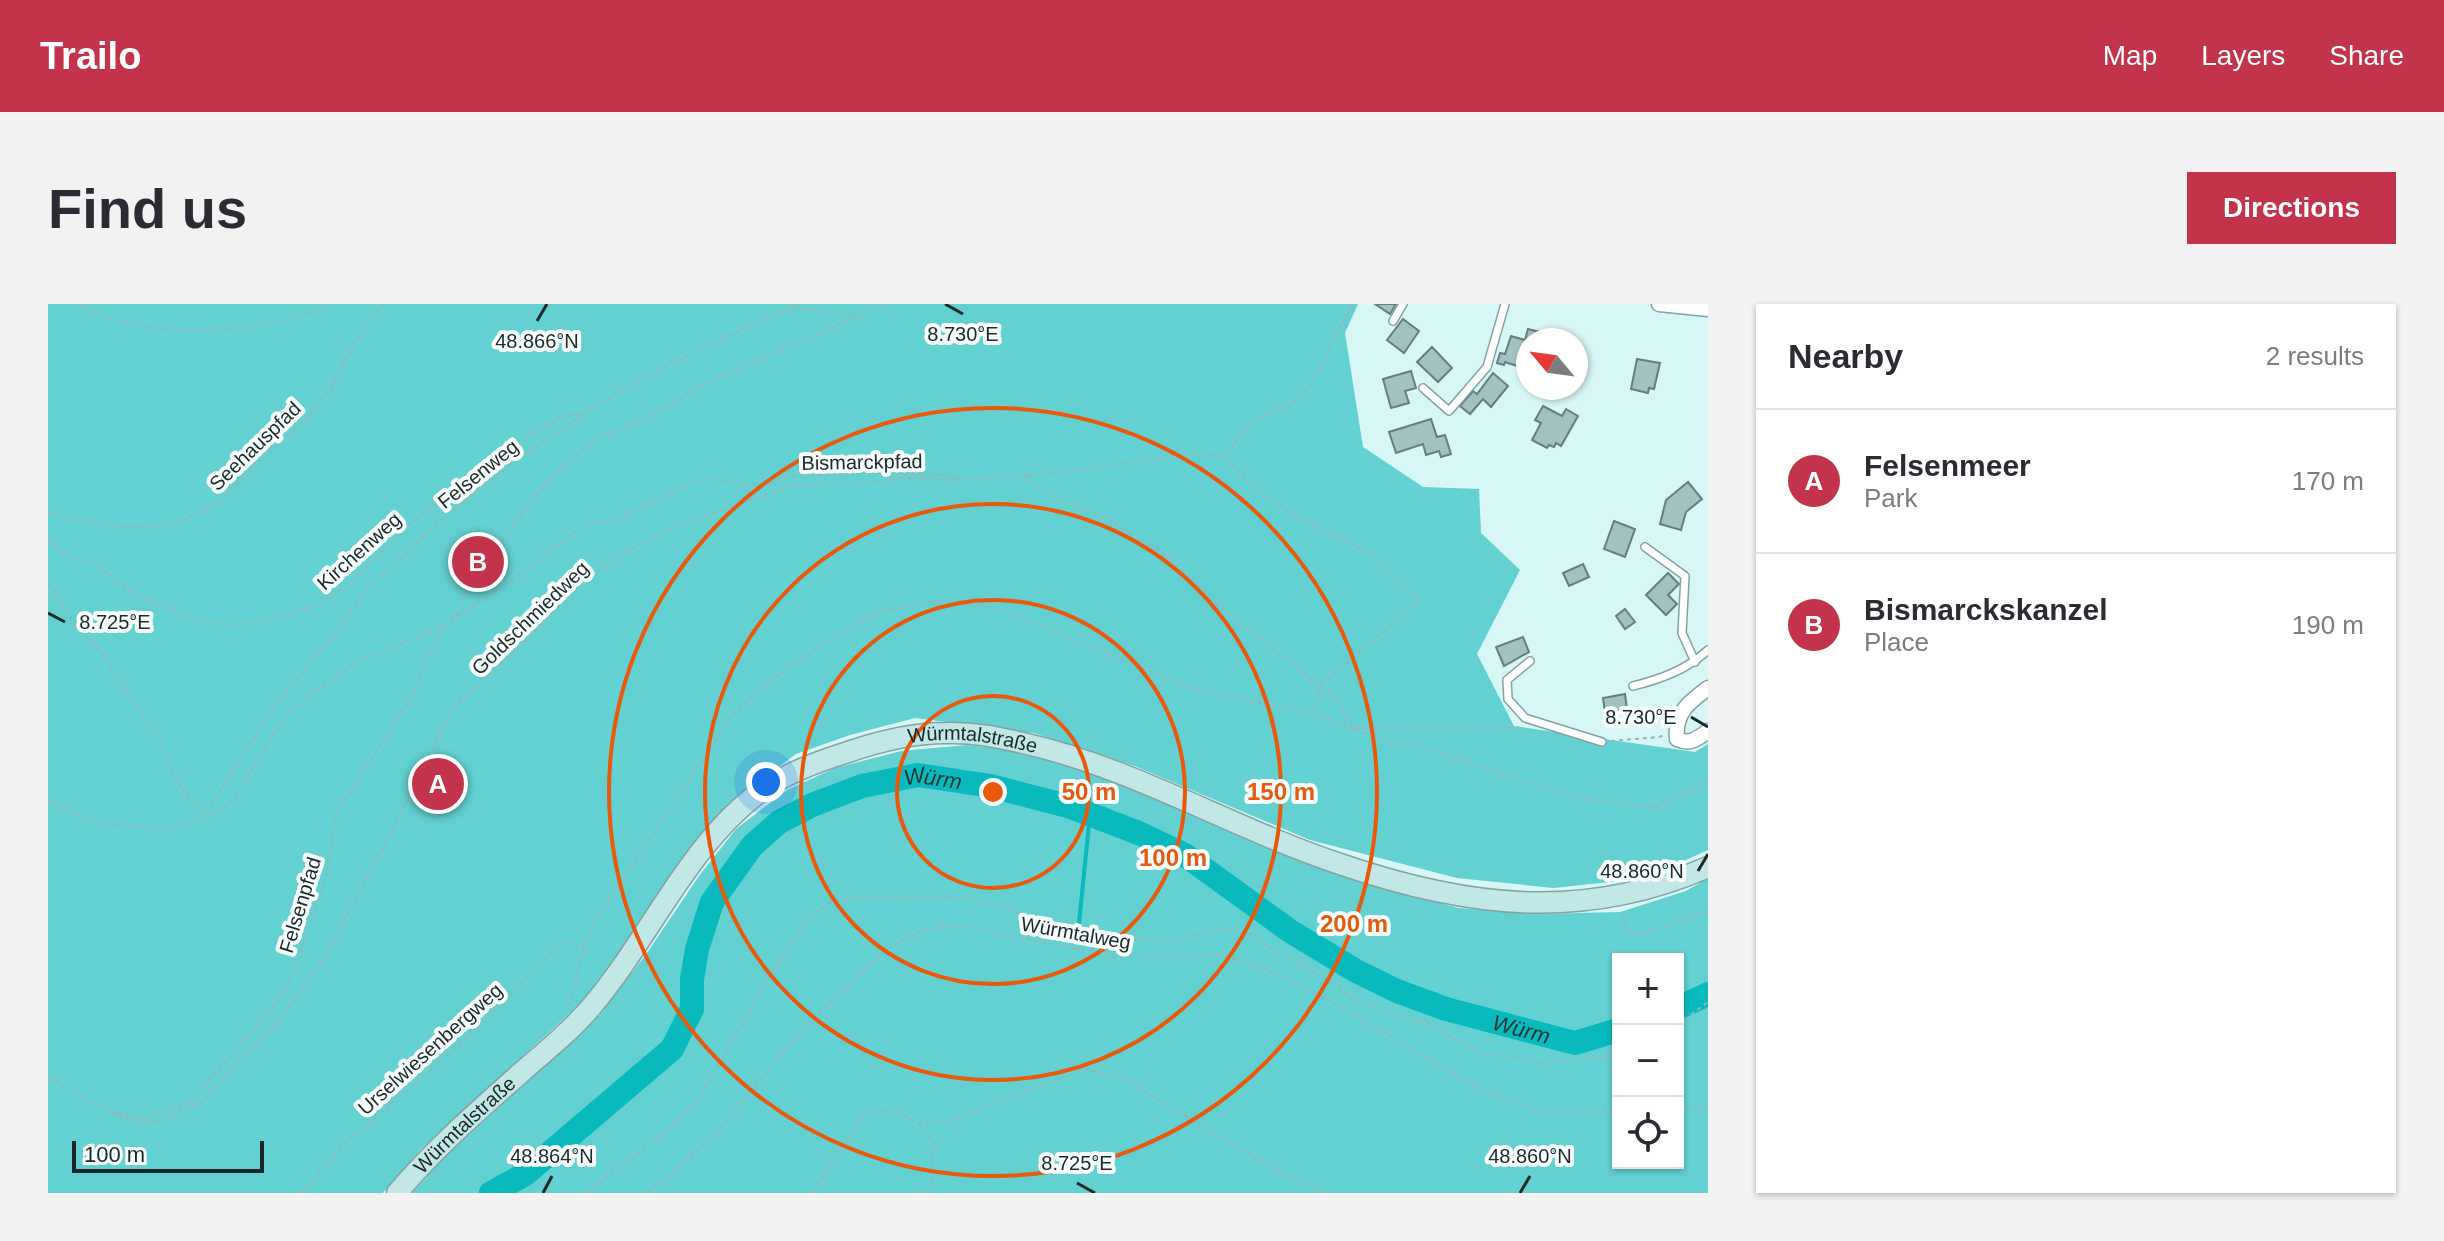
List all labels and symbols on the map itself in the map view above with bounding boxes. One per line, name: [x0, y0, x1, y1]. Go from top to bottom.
text: 8.730°E: [927, 323, 999, 345]
north arrow: [1516, 328, 1588, 400]
text: 48.866°N: [495, 330, 579, 352]
street label: Seehauspfad: [205, 397, 305, 495]
street label: Felsenweg: [433, 435, 523, 513]
street label: Bismarckpfad: [801, 450, 923, 474]
street label: Kirchenweg: [313, 508, 405, 594]
pin: B: [452, 532, 504, 592]
street label: Goldschmiedweg: [467, 557, 593, 679]
text: 8.725°E: [79, 611, 151, 633]
text: 8.730°E: [1605, 706, 1677, 728]
street label: Würmtalstraße: [906, 722, 1040, 757]
pin: A: [412, 754, 464, 814]
your location: [746, 762, 786, 802]
water label: Würm: [902, 762, 964, 794]
centre of rings: [979, 778, 1007, 806]
text: 50 m: [1062, 778, 1116, 805]
text: 150 m: [1247, 778, 1315, 805]
text: 100 m: [1139, 844, 1207, 871]
street label: Felsenpfad: [275, 854, 325, 956]
text: 48.860°N: [1600, 860, 1684, 882]
text: 200 m: [1320, 910, 1388, 937]
street label: Würmtalweg: [1019, 913, 1133, 953]
street label: Urselwiesenbergweg: [354, 979, 506, 1119]
water label: Würm: [1490, 1010, 1553, 1049]
street label: Würmtalstraße: [409, 1072, 520, 1178]
scale bar: [72, 1137, 264, 1173]
text: 48.864°N: [510, 1145, 594, 1167]
text: 48.860°N: [1488, 1145, 1572, 1167]
text: 8.725°E: [1041, 1152, 1113, 1174]

